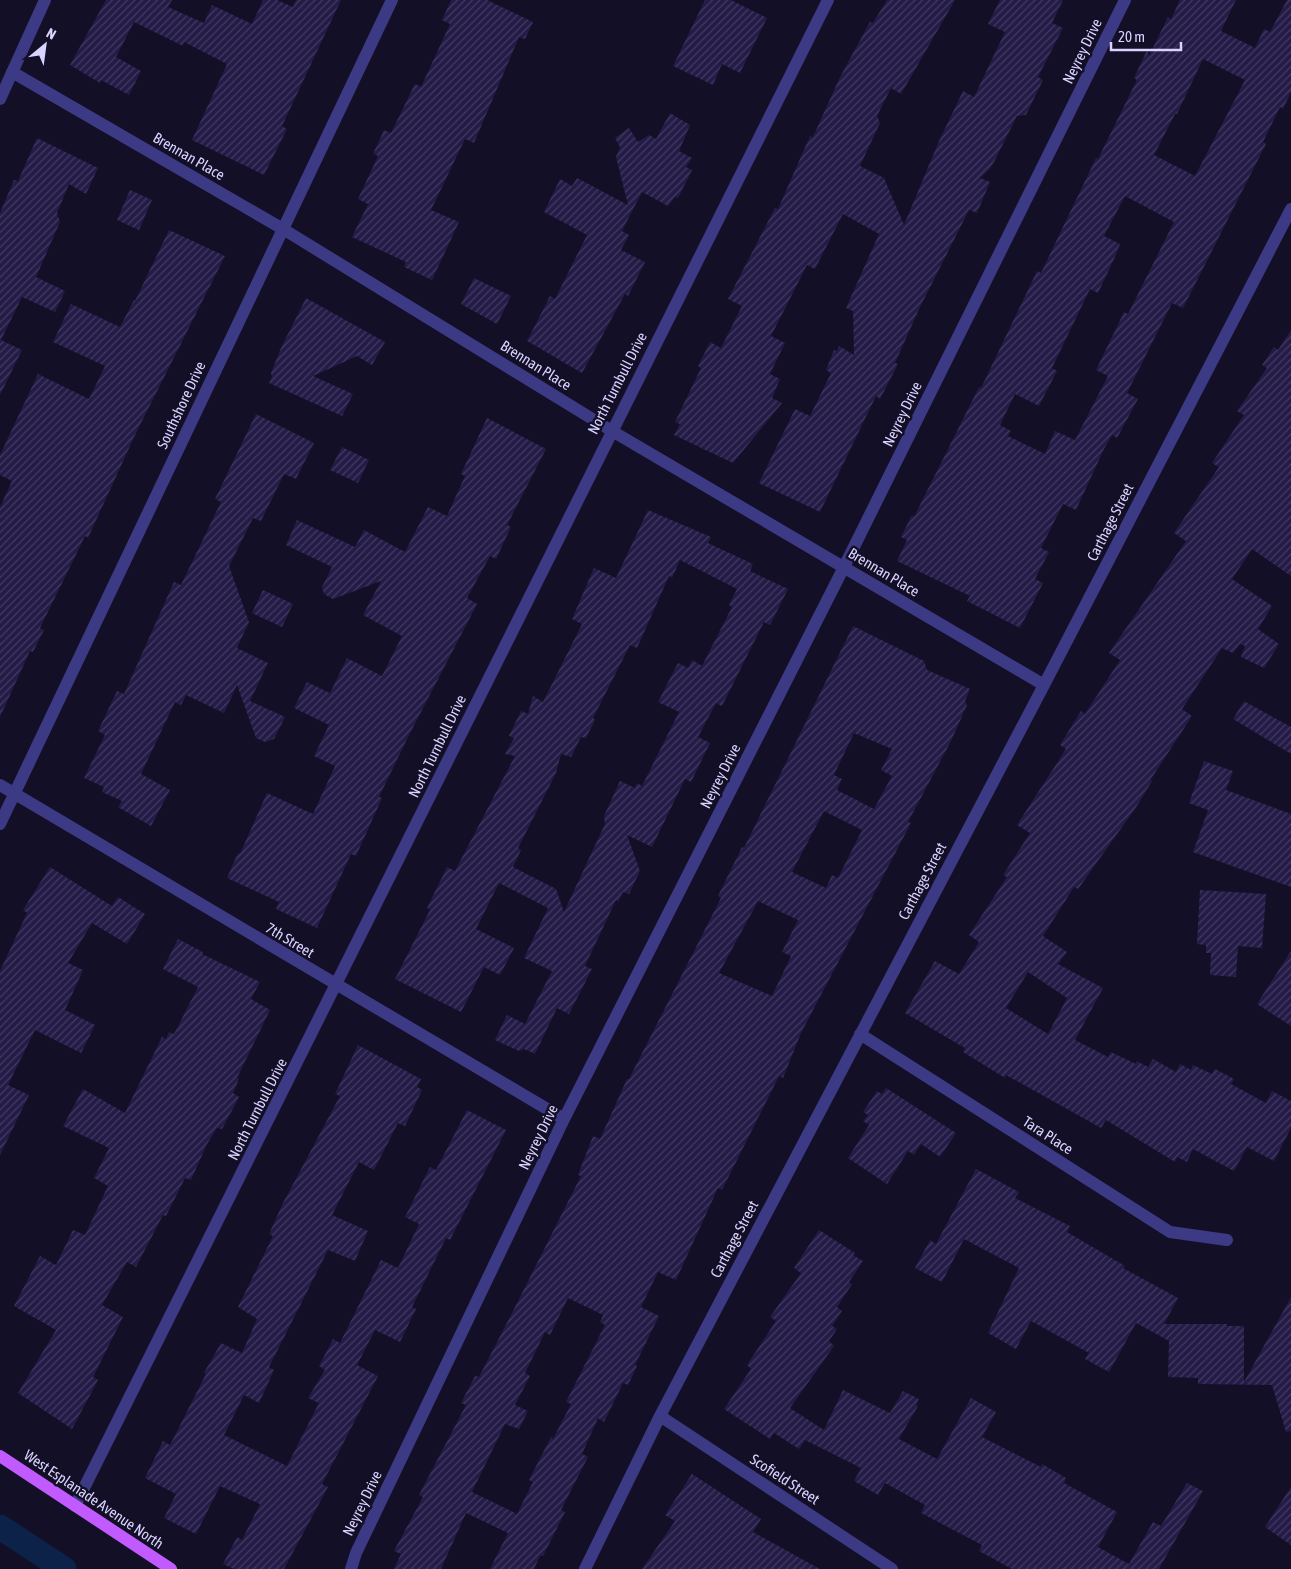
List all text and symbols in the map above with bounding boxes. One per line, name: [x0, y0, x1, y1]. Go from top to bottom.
street label: Neyrey Drive: [1059, 16, 1105, 86]
north arrow: [20, 20, 70, 70]
scale bar: [1111, 20, 1181, 52]
text: N: [44, 25, 59, 43]
text: 20 m: [1118, 28, 1145, 45]
street label: Brennan Place: [150, 129, 228, 183]
street label: North Turnbull Drive: [584, 329, 650, 437]
street label: Brennan Place: [498, 337, 575, 393]
street label: Southshore Drive: [153, 359, 209, 451]
street label: Neyrey Drive: [879, 379, 925, 449]
street label: Carthage Street: [1083, 480, 1137, 564]
street label: Brennan Place: [845, 544, 923, 600]
street label: North Turnbull Drive: [405, 692, 469, 800]
street label: Neyrey Drive: [697, 741, 744, 811]
street label: Carthage Street: [895, 840, 949, 922]
street label: 7th Street: [263, 919, 317, 961]
street label: North Turnbull Drive: [224, 1055, 290, 1163]
street label: Neyrey Drive: [515, 1102, 561, 1172]
street label: Tara Place: [1020, 1113, 1076, 1158]
street label: Carthage Street: [707, 1198, 761, 1280]
street label: West Esplanade Avenue North: [21, 1446, 167, 1552]
street label: Scofield Street: [747, 1450, 823, 1508]
street label: Neyrey Drive: [339, 1468, 385, 1538]

